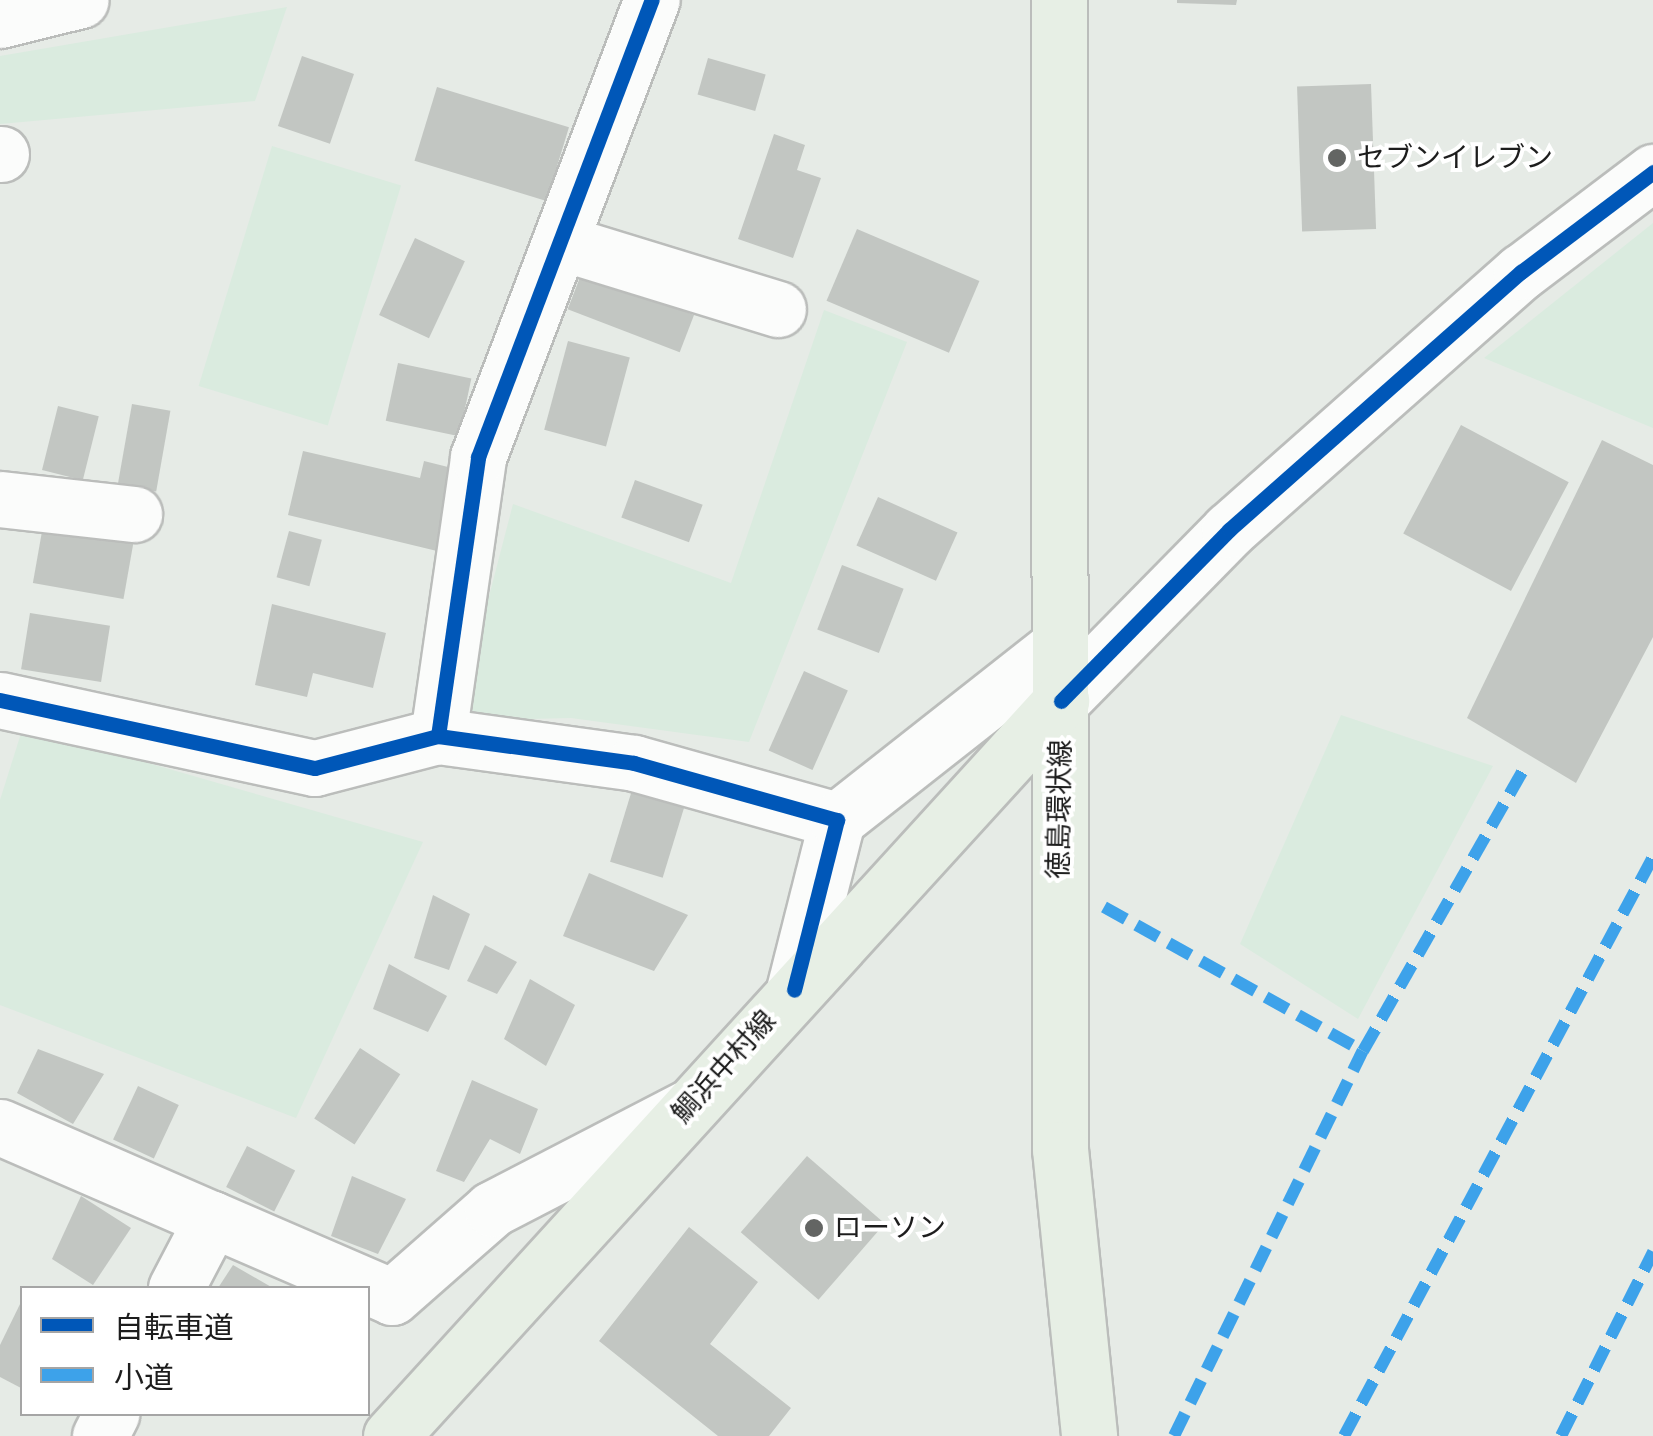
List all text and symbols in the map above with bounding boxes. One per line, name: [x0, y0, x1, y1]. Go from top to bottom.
place label: セブンイレブン: [1357, 141, 1553, 175]
marker: セブンイレブン: [1326, 147, 1348, 169]
street label: 徳島環状線: [1042, 739, 1078, 879]
street label: 鯛浜中村線: [665, 1004, 783, 1130]
place label: ローソン: [834, 1211, 946, 1245]
marker: ローソン: [803, 1217, 825, 1239]
legend: [20, 1286, 370, 1416]
text: 自転車道: [114, 1308, 234, 1347]
text: 小道: [114, 1358, 174, 1397]

